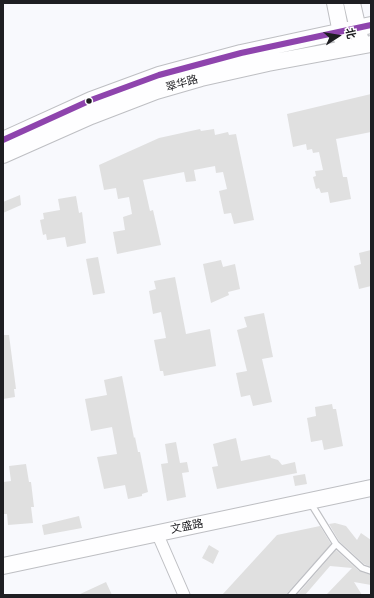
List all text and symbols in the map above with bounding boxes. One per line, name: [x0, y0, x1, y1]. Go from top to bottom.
north arrow: [318, 16, 358, 56]
text: 北: [343, 27, 358, 40]
street label: 翠华路: [164, 73, 200, 95]
unlabelled marker: [84, 96, 94, 106]
street label: 文盛路: [170, 517, 204, 537]

